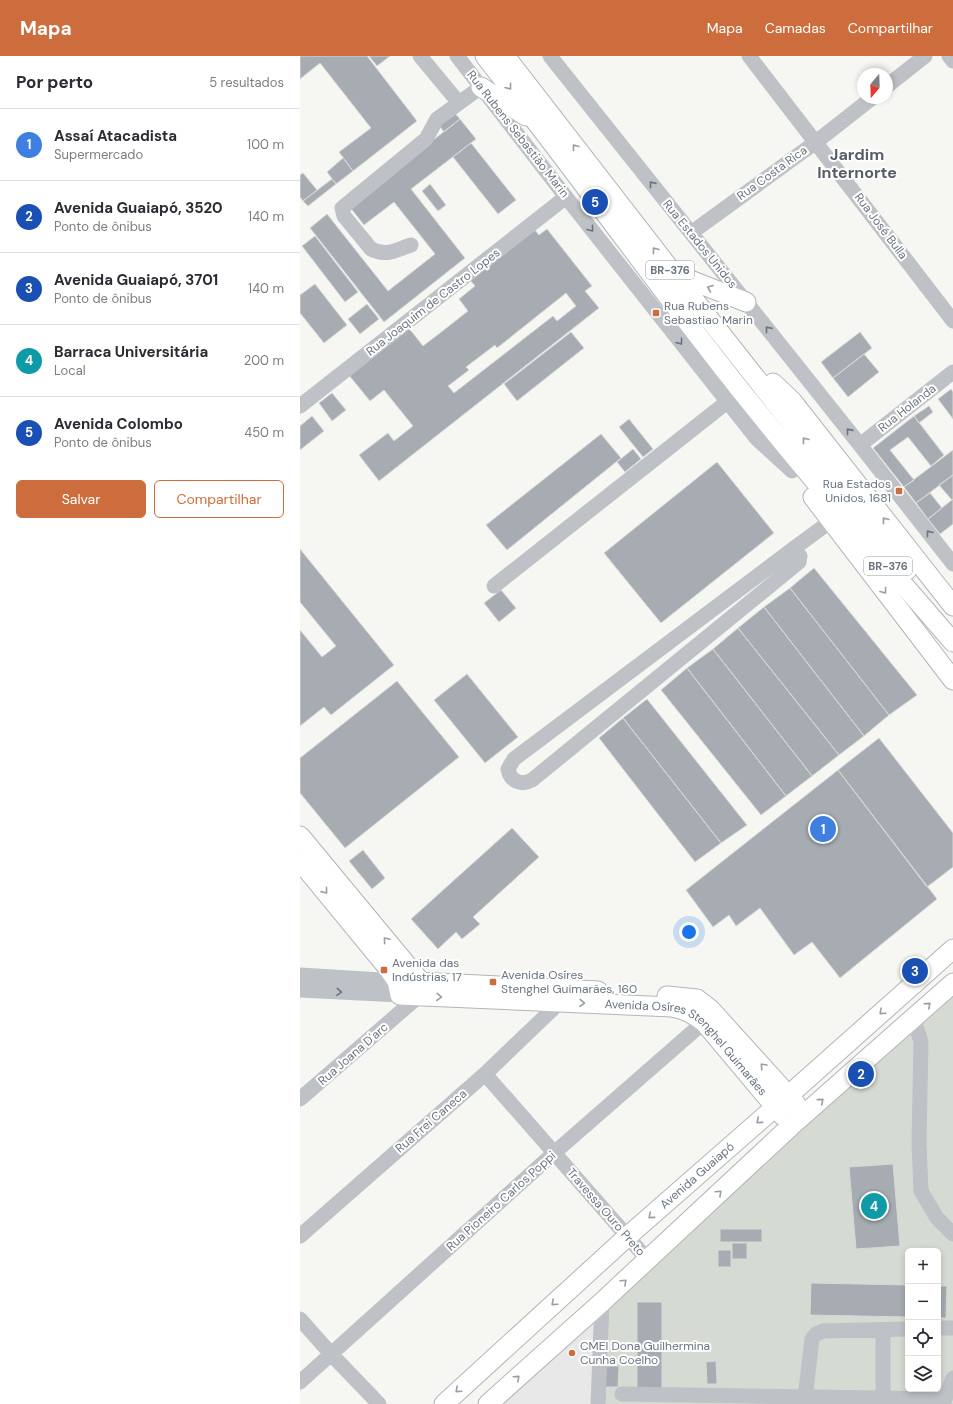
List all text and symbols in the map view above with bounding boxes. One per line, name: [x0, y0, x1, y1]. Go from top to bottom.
text: Mapa: [20, 16, 72, 41]
text: Mapa: [707, 19, 743, 37]
text: Camadas: [765, 19, 826, 37]
text: Compartilhar: [848, 19, 933, 37]
street label: Rua Rubens Sebastião Marin: [463, 67, 573, 201]
north arrow: [857, 68, 893, 104]
text: Por perto: [16, 71, 93, 93]
text: 5 resultados: [209, 74, 284, 91]
one-way arrow: [505, 82, 512, 89]
text: Assaí Atacadista: [54, 126, 177, 146]
text: 1: [27, 136, 31, 153]
text: 100 m: [247, 136, 284, 153]
street label: Rua Costa Rica: [734, 142, 810, 204]
one-way arrow: [573, 144, 580, 151]
district label: Jardim Internorte: [817, 144, 897, 183]
text: Supermercado: [54, 146, 143, 163]
one-way arrow: [649, 181, 656, 188]
pin: 5: [582, 187, 608, 217]
street label: Rua José Bulla: [851, 190, 911, 262]
street label: Rua Estados Unidos: [659, 196, 741, 292]
text: Avenida Guaiapó, 3520: [54, 198, 223, 218]
text: 2: [25, 208, 33, 225]
text: 140 m: [248, 208, 284, 225]
text: Ponto de ônibus: [54, 218, 152, 235]
one-way arrow: [586, 224, 593, 231]
street label: Rua Joaquim de Castro Lopes: [363, 245, 503, 359]
one-way arrow: [653, 247, 660, 254]
road number: BR-376: [646, 261, 694, 279]
text: Avenida Guaiapó, 3701: [54, 270, 218, 290]
text: 3: [25, 280, 33, 297]
text: 140 m: [248, 280, 284, 297]
one-way arrow: [706, 284, 713, 292]
text: Ponto de ônibus: [54, 290, 152, 307]
place label: Rua Rubens Sebastiao Marin: [664, 298, 753, 328]
marker: Rua Rubens Sebastiao Marin: [651, 308, 661, 318]
one-way arrow: [765, 327, 772, 334]
one-way arrow: [675, 337, 682, 344]
text: Barraca Universitária: [54, 342, 208, 362]
text: 4: [25, 352, 33, 369]
text: 200 m: [244, 352, 284, 369]
text: Local: [54, 362, 86, 379]
street label: Rua Holanda: [875, 380, 939, 436]
text: Avenida Colombo: [54, 414, 183, 434]
text: 5: [25, 424, 33, 441]
text: 450 m: [244, 424, 284, 441]
one-way arrow: [847, 428, 854, 435]
text: Ponto de ônibus: [54, 434, 152, 451]
one-way arrow: [802, 437, 809, 444]
place label: Rua Estados Unidos, 1681: [823, 476, 891, 506]
button: Salvar: [16, 480, 146, 518]
button: Compartilhar: [154, 480, 284, 518]
marker: Rua Estados Unidos, 1681: [894, 486, 904, 496]
one-way arrow: [883, 518, 890, 525]
one-way arrow: [927, 531, 934, 538]
road number: BR-376: [864, 557, 912, 575]
one-way arrow: [880, 586, 887, 593]
pin: 1: [810, 814, 836, 844]
one-way arrow: [320, 887, 327, 894]
your location: [679, 922, 699, 942]
one-way arrow: [384, 938, 391, 945]
place label: Avenida das Indústrias, 17: [392, 955, 462, 985]
pin: 3: [902, 956, 928, 986]
marker: Avenida das Indústrias, 17: [379, 965, 389, 975]
place label: Avenida Osíres Stenghel Guimarães, 160: [501, 967, 637, 997]
marker: Avenida Osíres Stenghel Guimarães, 160: [488, 977, 498, 987]
one-way arrow: [336, 988, 342, 996]
one-way arrow: [436, 993, 442, 1002]
street label: Avenida Osíres Stenghel Guimarães: [604, 996, 770, 1099]
one-way arrow: [579, 999, 585, 1008]
one-way arrow: [923, 1002, 931, 1009]
one-way arrow: [879, 1007, 887, 1014]
street label: Rua Joana D'arc: [315, 1019, 391, 1089]
pin: 2: [848, 1059, 874, 1089]
one-way arrow: [760, 1063, 767, 1071]
street label: Rua Frei Caneca: [392, 1086, 470, 1156]
one-way arrow: [816, 1098, 824, 1105]
one-way arrow: [757, 1116, 764, 1123]
street label: Avenida Guaiapó: [657, 1139, 738, 1212]
street label: Rua Pioneiro Carlos Poppi: [443, 1147, 559, 1254]
street label: Travessa Ouro Preto: [563, 1165, 649, 1259]
one-way arrow: [714, 1191, 722, 1198]
pin: 4: [861, 1191, 887, 1221]
one-way arrow: [648, 1211, 656, 1218]
map controls: [905, 1248, 941, 1392]
button: +: [905, 1248, 941, 1284]
one-way arrow: [619, 1279, 627, 1287]
button: −: [905, 1284, 941, 1320]
one-way arrow: [552, 1298, 559, 1305]
button: locate: [905, 1320, 941, 1356]
place label: CMEI Dona Guilhermina Cunha Coelho: [580, 1338, 710, 1368]
marker: CMEI Dona Guilhermina Cunha Coelho: [567, 1348, 577, 1358]
button: layers: [905, 1356, 941, 1392]
one-way arrow: [512, 1376, 519, 1383]
one-way arrow: [456, 1386, 463, 1393]

